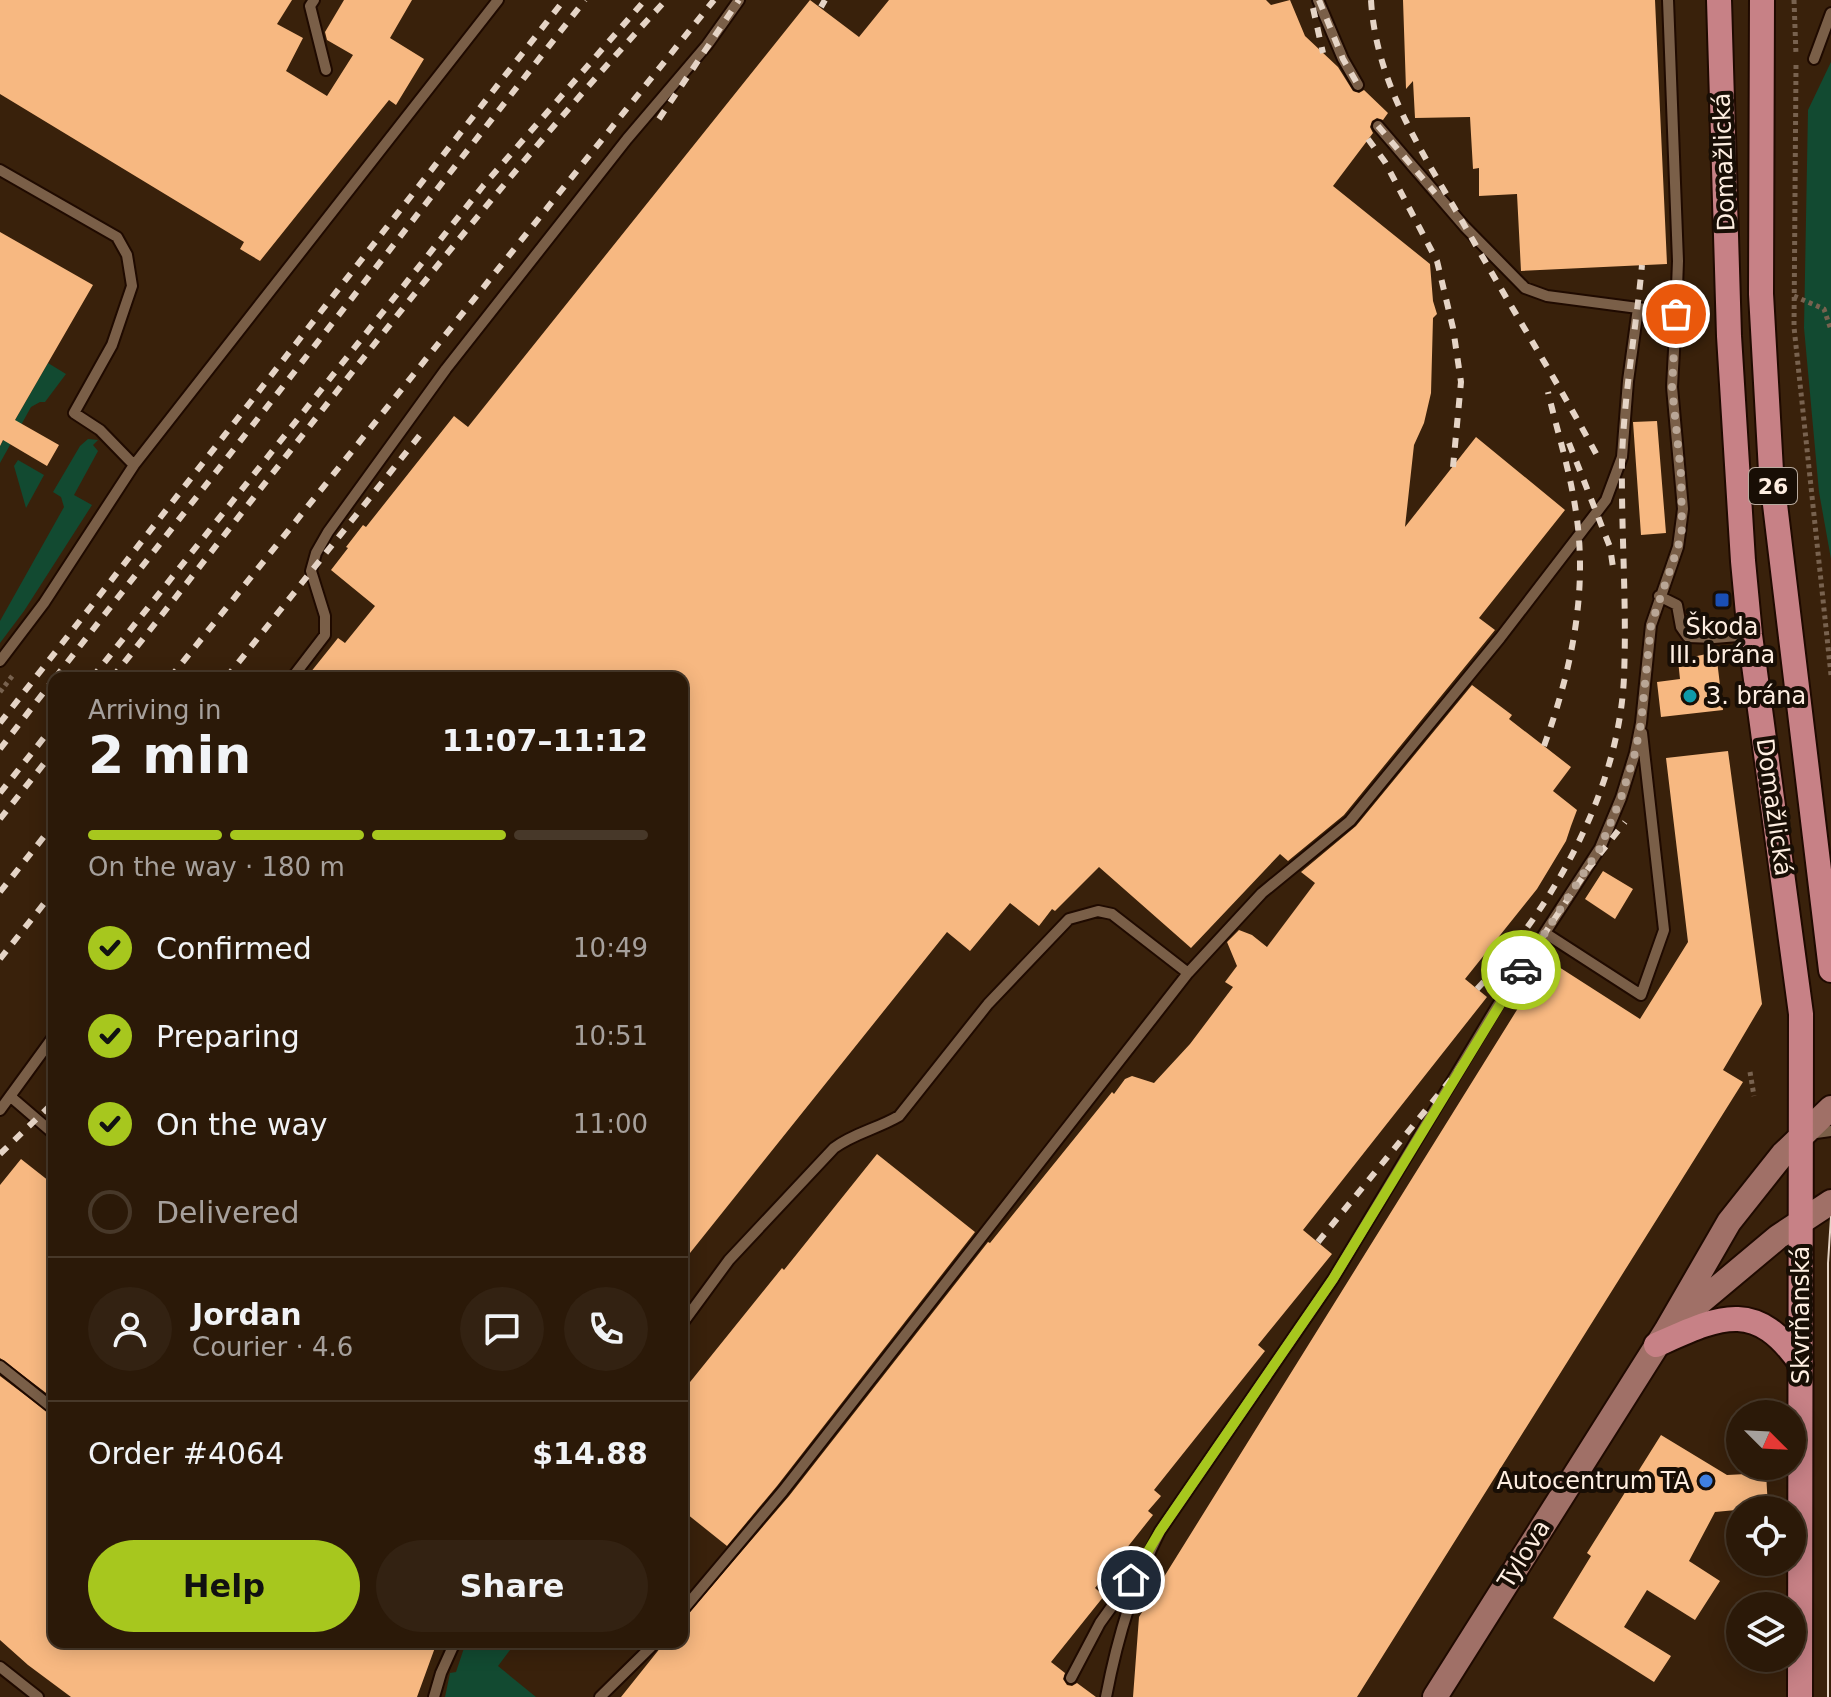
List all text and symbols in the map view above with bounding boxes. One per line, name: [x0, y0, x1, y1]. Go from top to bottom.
street label: Domažlická: [1708, 92, 1740, 232]
pin: [1642, 280, 1710, 348]
icon: bag: [1654, 292, 1698, 336]
road number: 26: [1749, 468, 1797, 504]
marker: Škoda III. brána: [1713, 591, 1731, 609]
place label: Škoda III. brána: [1669, 611, 1775, 669]
place label: 3. brána: [1706, 682, 1806, 710]
marker: 3. brána: [1681, 687, 1699, 705]
text: Arriving in: [88, 695, 222, 725]
text: 11:07–11:12: [442, 723, 648, 758]
text: 2 min: [88, 725, 251, 785]
street label: Domažlická: [1750, 736, 1798, 878]
text: On the way · 180 m: [88, 852, 345, 882]
icon: check: [88, 926, 132, 970]
courier: [1481, 930, 1561, 1010]
text: Confirmed: [156, 931, 312, 966]
text: 10:49: [573, 933, 648, 963]
icon: car: [1499, 948, 1543, 992]
icon: check: [88, 1014, 132, 1058]
text: Preparing: [156, 1019, 300, 1054]
text: 10:51: [573, 1021, 648, 1051]
icon: check: [88, 1102, 132, 1146]
text: On the way: [156, 1107, 328, 1142]
text: 11:00: [573, 1109, 648, 1139]
text: Delivered: [156, 1195, 300, 1230]
street label: Skvrňanská: [1787, 1246, 1815, 1384]
button: person: [88, 1287, 172, 1371]
button: chat: [460, 1287, 544, 1371]
button: phone: [564, 1287, 648, 1371]
text: Jordan: [192, 1297, 302, 1332]
text: Courier · 4.6: [192, 1332, 353, 1362]
north arrow: [1726, 1400, 1806, 1480]
map controls: [1726, 1400, 1806, 1672]
text: Order #4064: [88, 1436, 284, 1471]
text: $14.88: [532, 1436, 648, 1471]
place label: Autocentrum TA: [1496, 1467, 1691, 1495]
marker: Autocentrum TA: [1697, 1472, 1715, 1490]
button: locate: [1726, 1496, 1806, 1576]
street label: Tylova: [1492, 1515, 1556, 1594]
button: Help: [88, 1540, 360, 1632]
button: Share: [376, 1540, 648, 1632]
pin: [1097, 1546, 1165, 1614]
icon: home: [1109, 1558, 1153, 1602]
button: layers: [1726, 1592, 1806, 1672]

